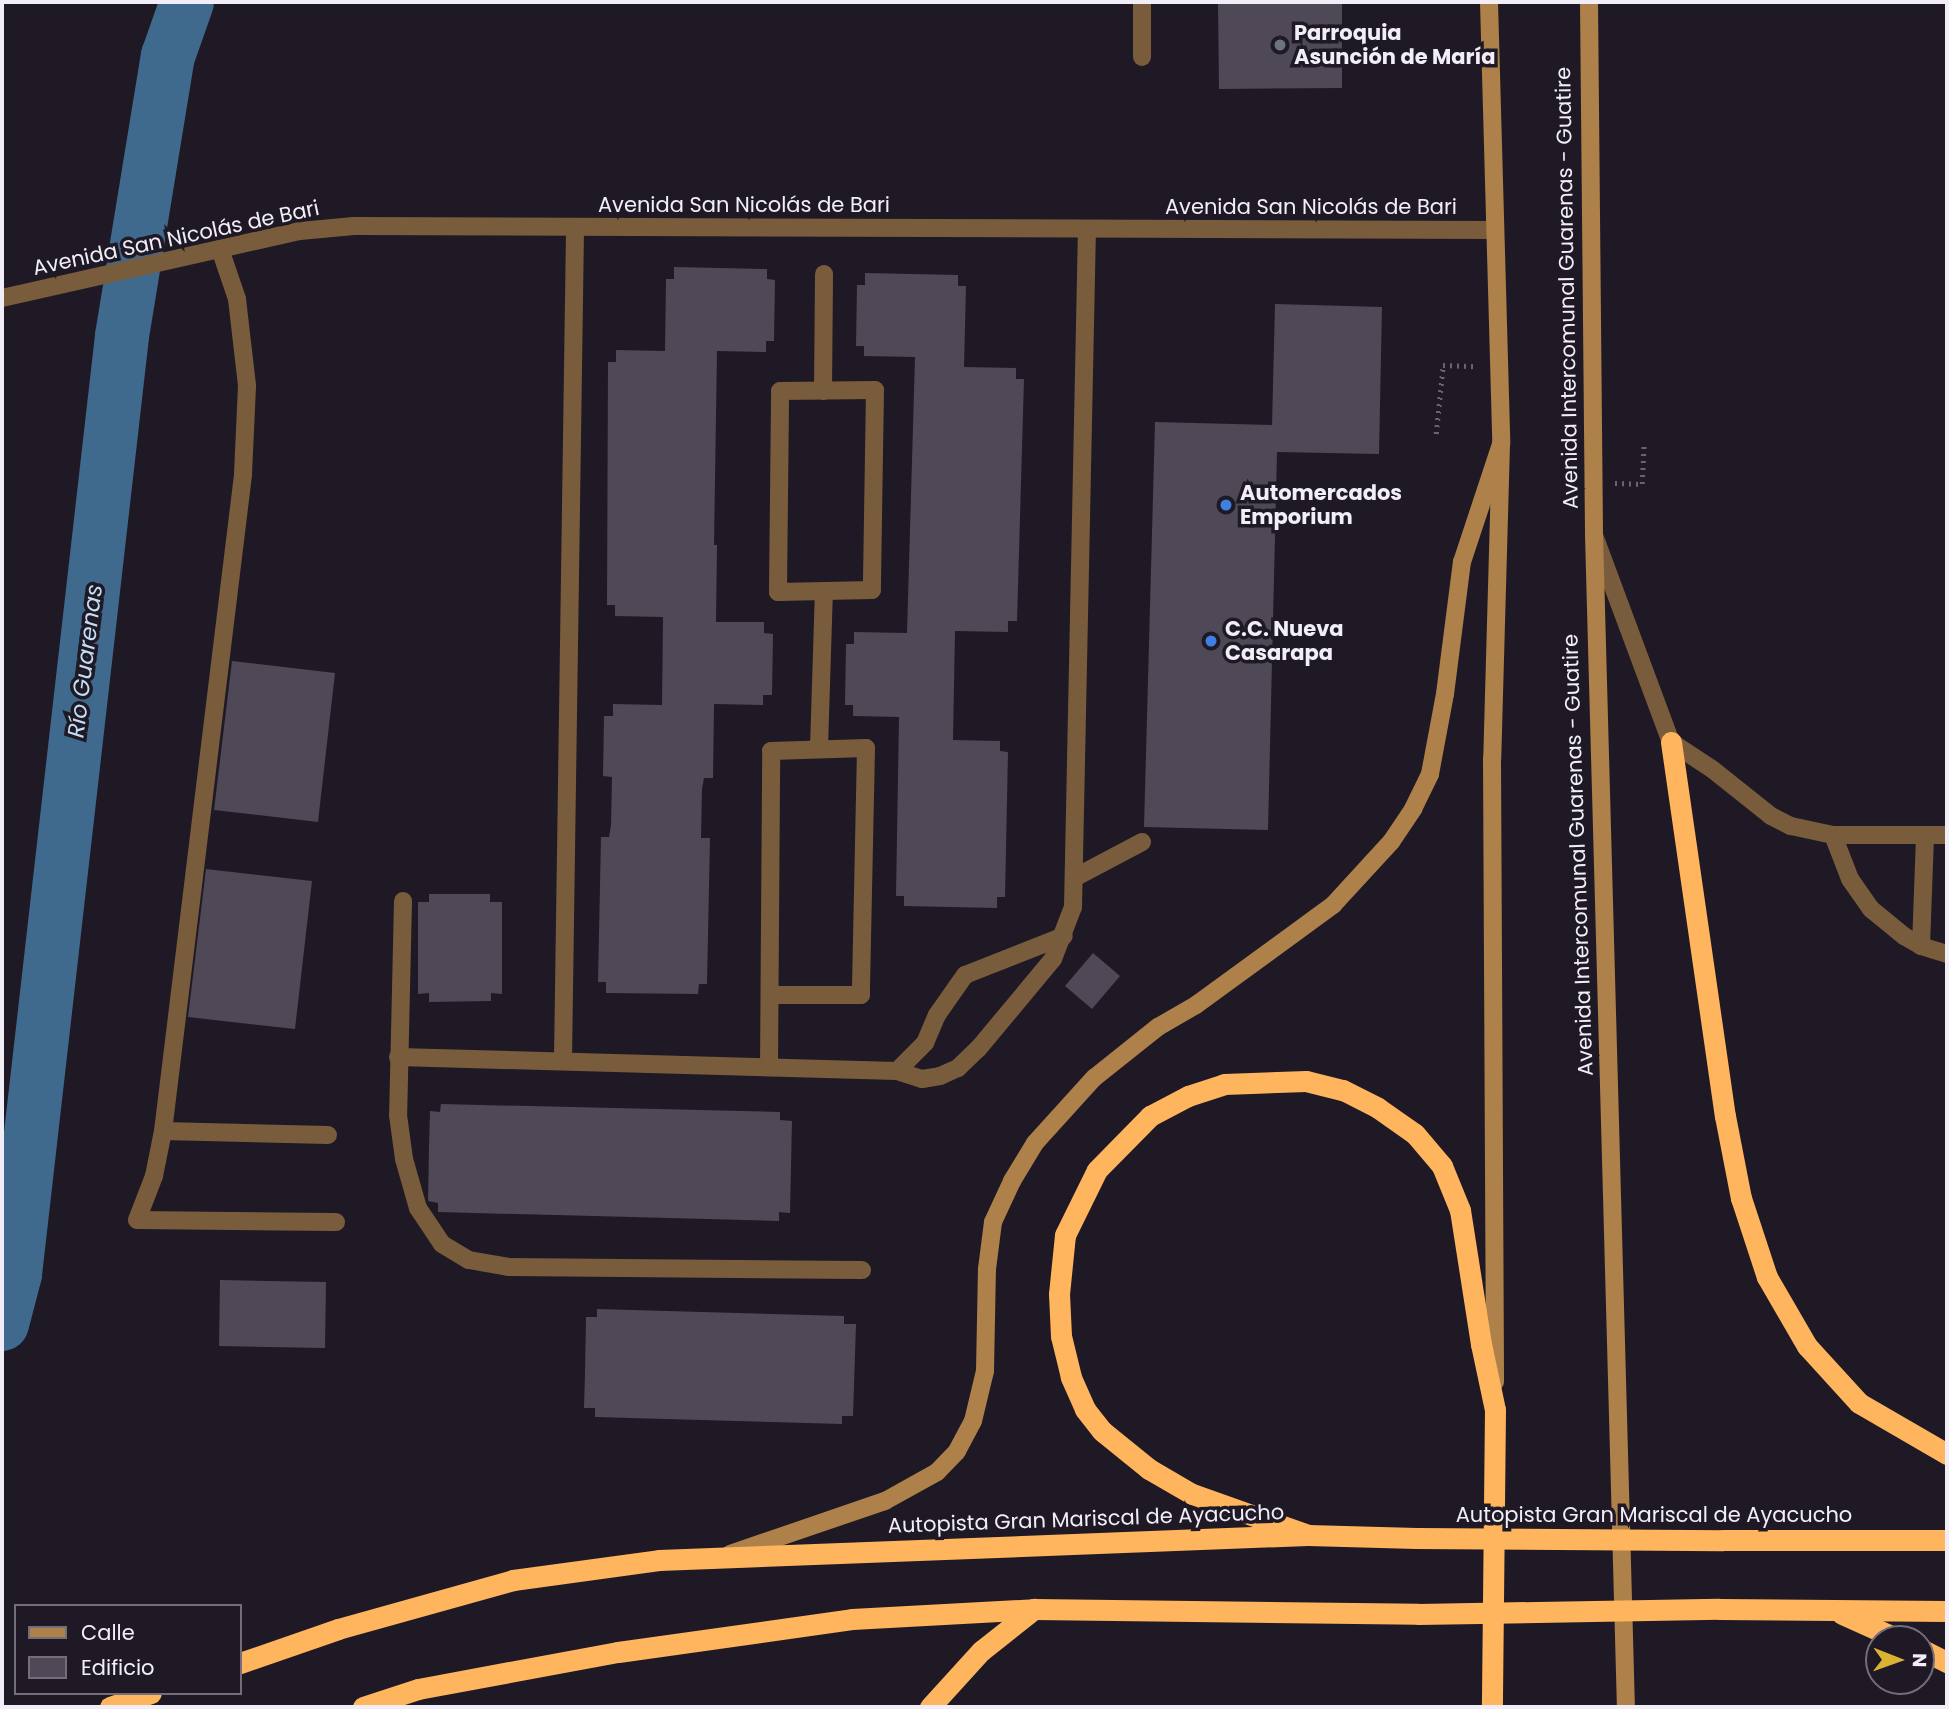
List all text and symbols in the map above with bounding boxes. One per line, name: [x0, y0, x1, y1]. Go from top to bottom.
place label: Parroquia Asunción de María: [1294, 20, 1496, 70]
marker: Parroquia Asunción de María: [1272, 37, 1288, 53]
street label: Avenida Intercomunal Guarenas - Guatire: [1551, 67, 1583, 509]
street label: Avenida San Nicolás de Bari: [598, 192, 890, 218]
street label: Avenida San Nicolás de Bari: [1165, 194, 1457, 220]
street label: Avenida San Nicolás de Bari: [31, 195, 321, 281]
place label: Automercados Emporium: [1240, 480, 1402, 530]
marker: Automercados Emporium: [1218, 497, 1234, 513]
water label: Río Guarenas: [62, 583, 108, 739]
place label: C.C. Nueva Casarapa: [1225, 616, 1344, 666]
marker: C.C. Nueva Casarapa: [1203, 633, 1219, 649]
street label: Avenida Intercomunal Guarenas - Guatire: [1558, 634, 1598, 1076]
street label: Autopista Gran Mariscal de Ayacucho: [887, 1499, 1285, 1539]
street label: Autopista Gran Mariscal de Ayacucho: [1456, 1502, 1852, 1528]
legend: [14, 1604, 242, 1695]
text: Calle: [81, 1618, 135, 1647]
north arrow: [1865, 1625, 1935, 1695]
text: Edificio: [81, 1653, 155, 1682]
text: N: [1906, 1653, 1933, 1668]

